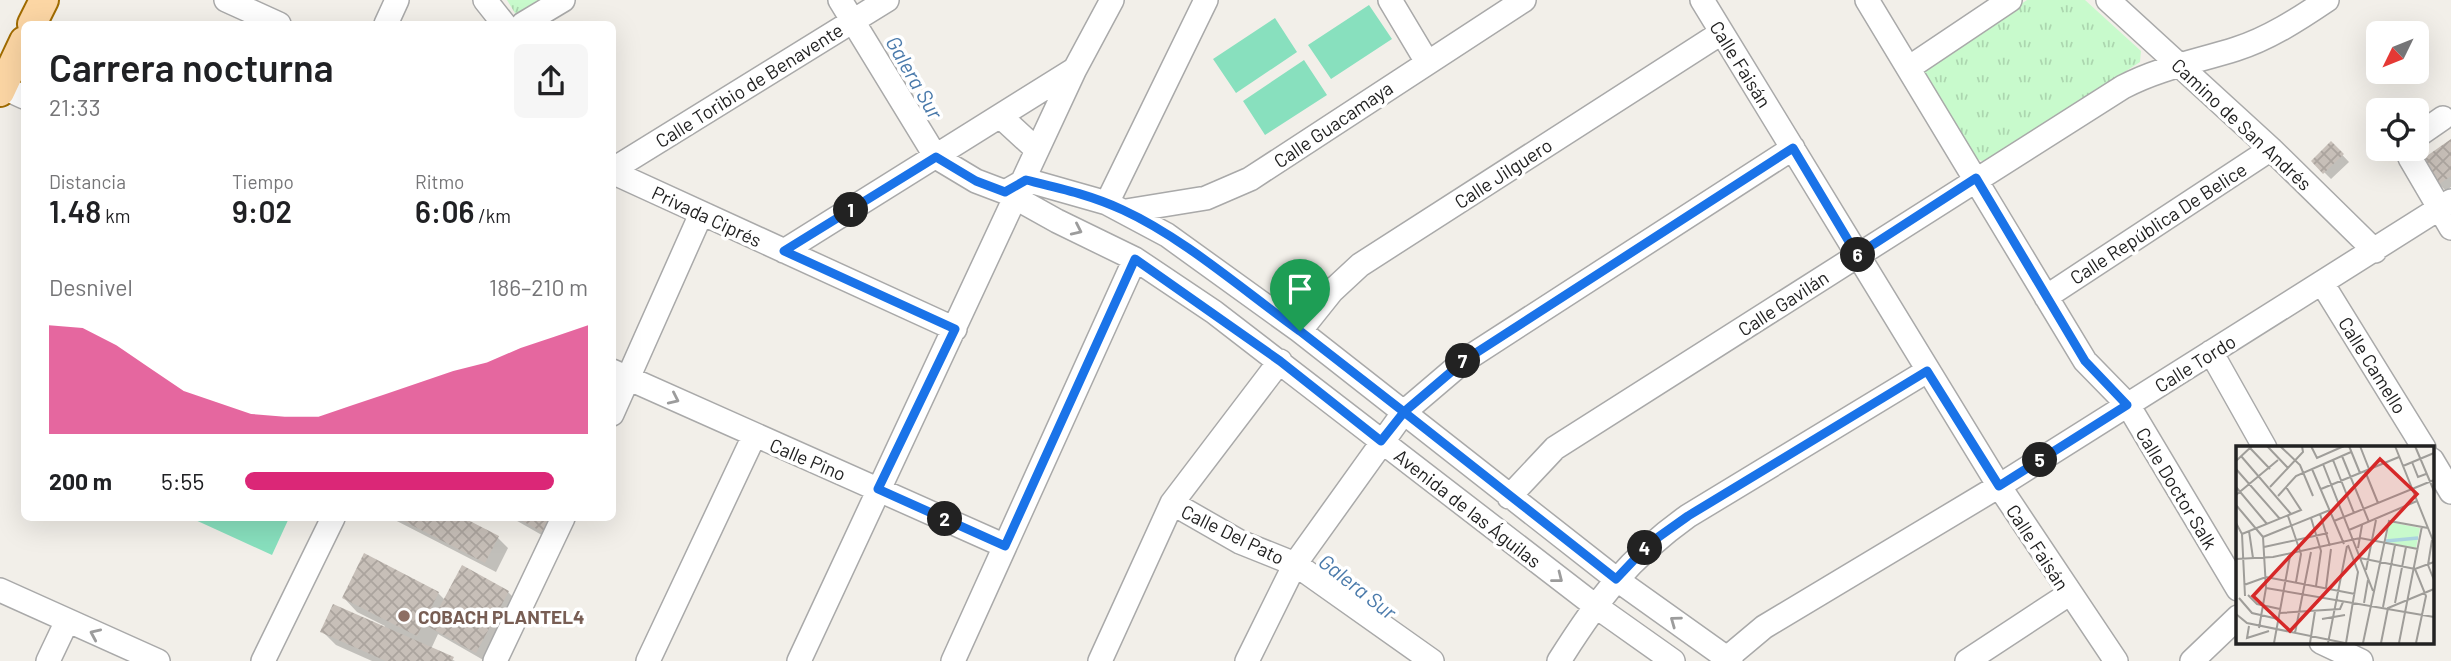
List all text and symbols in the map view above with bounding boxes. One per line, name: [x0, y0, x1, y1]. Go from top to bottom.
street label: Calle Faisán: [1705, 17, 1777, 111]
street label: Calle Toribio de Benavente: [651, 18, 847, 152]
north arrow: [2366, 21, 2429, 84]
map controls: [2366, 21, 2429, 161]
water label: Galera Sur: [881, 31, 949, 123]
text: Carrera nocturna: [49, 44, 333, 90]
button: share: [514, 44, 588, 118]
street label: Camino de San Andrés: [2167, 53, 2317, 195]
street label: Calle Guacamaya: [1269, 76, 1397, 172]
text: 21:33: [49, 93, 101, 121]
button: locate: [2366, 98, 2429, 161]
street label: Calle Jilguero: [1450, 133, 1556, 213]
street label: Calle República De Belice: [2065, 157, 2251, 289]
text: Distancia: [49, 170, 126, 193]
text: Tiempo: [232, 170, 294, 193]
text: Ritmo: [415, 170, 464, 193]
street label: Privada Ciprés: [649, 181, 765, 251]
pin: 1: [834, 192, 868, 228]
text: 1.48: [49, 193, 101, 229]
text: 9:02: [232, 193, 292, 229]
text: 6:06: [415, 193, 474, 229]
text: 1: [847, 198, 854, 221]
text: km: [101, 204, 130, 227]
text: /km: [474, 204, 511, 227]
one-way arrow: [1070, 222, 1082, 236]
pin: 6: [1840, 238, 1876, 272]
text: 6: [1852, 243, 1863, 266]
pin: [1270, 259, 1330, 331]
street label: Calle Gavilán: [1734, 265, 1832, 341]
icon: arrive: [1281, 270, 1319, 308]
text: Desnivel: [49, 273, 133, 301]
text: 186–210 m: [489, 273, 588, 301]
street label: Calle Camello: [2334, 312, 2412, 418]
street label: Calle Tordo: [2150, 329, 2240, 397]
pin: 7: [1446, 344, 1480, 378]
text: 7: [1458, 349, 1467, 372]
one-way arrow: [667, 391, 680, 405]
street label: Calle Doctor Salk: [2132, 423, 2222, 553]
street label: Calle Pino: [767, 433, 849, 485]
pin: 5: [2022, 442, 2058, 477]
street label: Avenida de las Águilas: [1390, 444, 1546, 572]
inset map: [2236, 446, 2434, 644]
text: 5: [2034, 448, 2045, 471]
text: 200 m: [49, 467, 112, 495]
text: 5:55: [161, 467, 204, 495]
street label: Calle Del Pato: [1178, 499, 1288, 569]
street label: Calle Faisán: [2002, 500, 2074, 594]
pin: 2: [928, 502, 962, 536]
text: 2: [939, 507, 950, 530]
pin: 4: [1628, 530, 1662, 566]
text: 4: [1639, 536, 1650, 559]
water label: Galera Sur: [1314, 548, 1402, 624]
one-way arrow: [1551, 569, 1563, 582]
place label: COBACH PLANTEL4: [418, 605, 585, 628]
marker: COBACH PLANTEL4: [396, 608, 412, 624]
one-way arrow: [1670, 617, 1683, 629]
one-way arrow: [90, 628, 102, 642]

